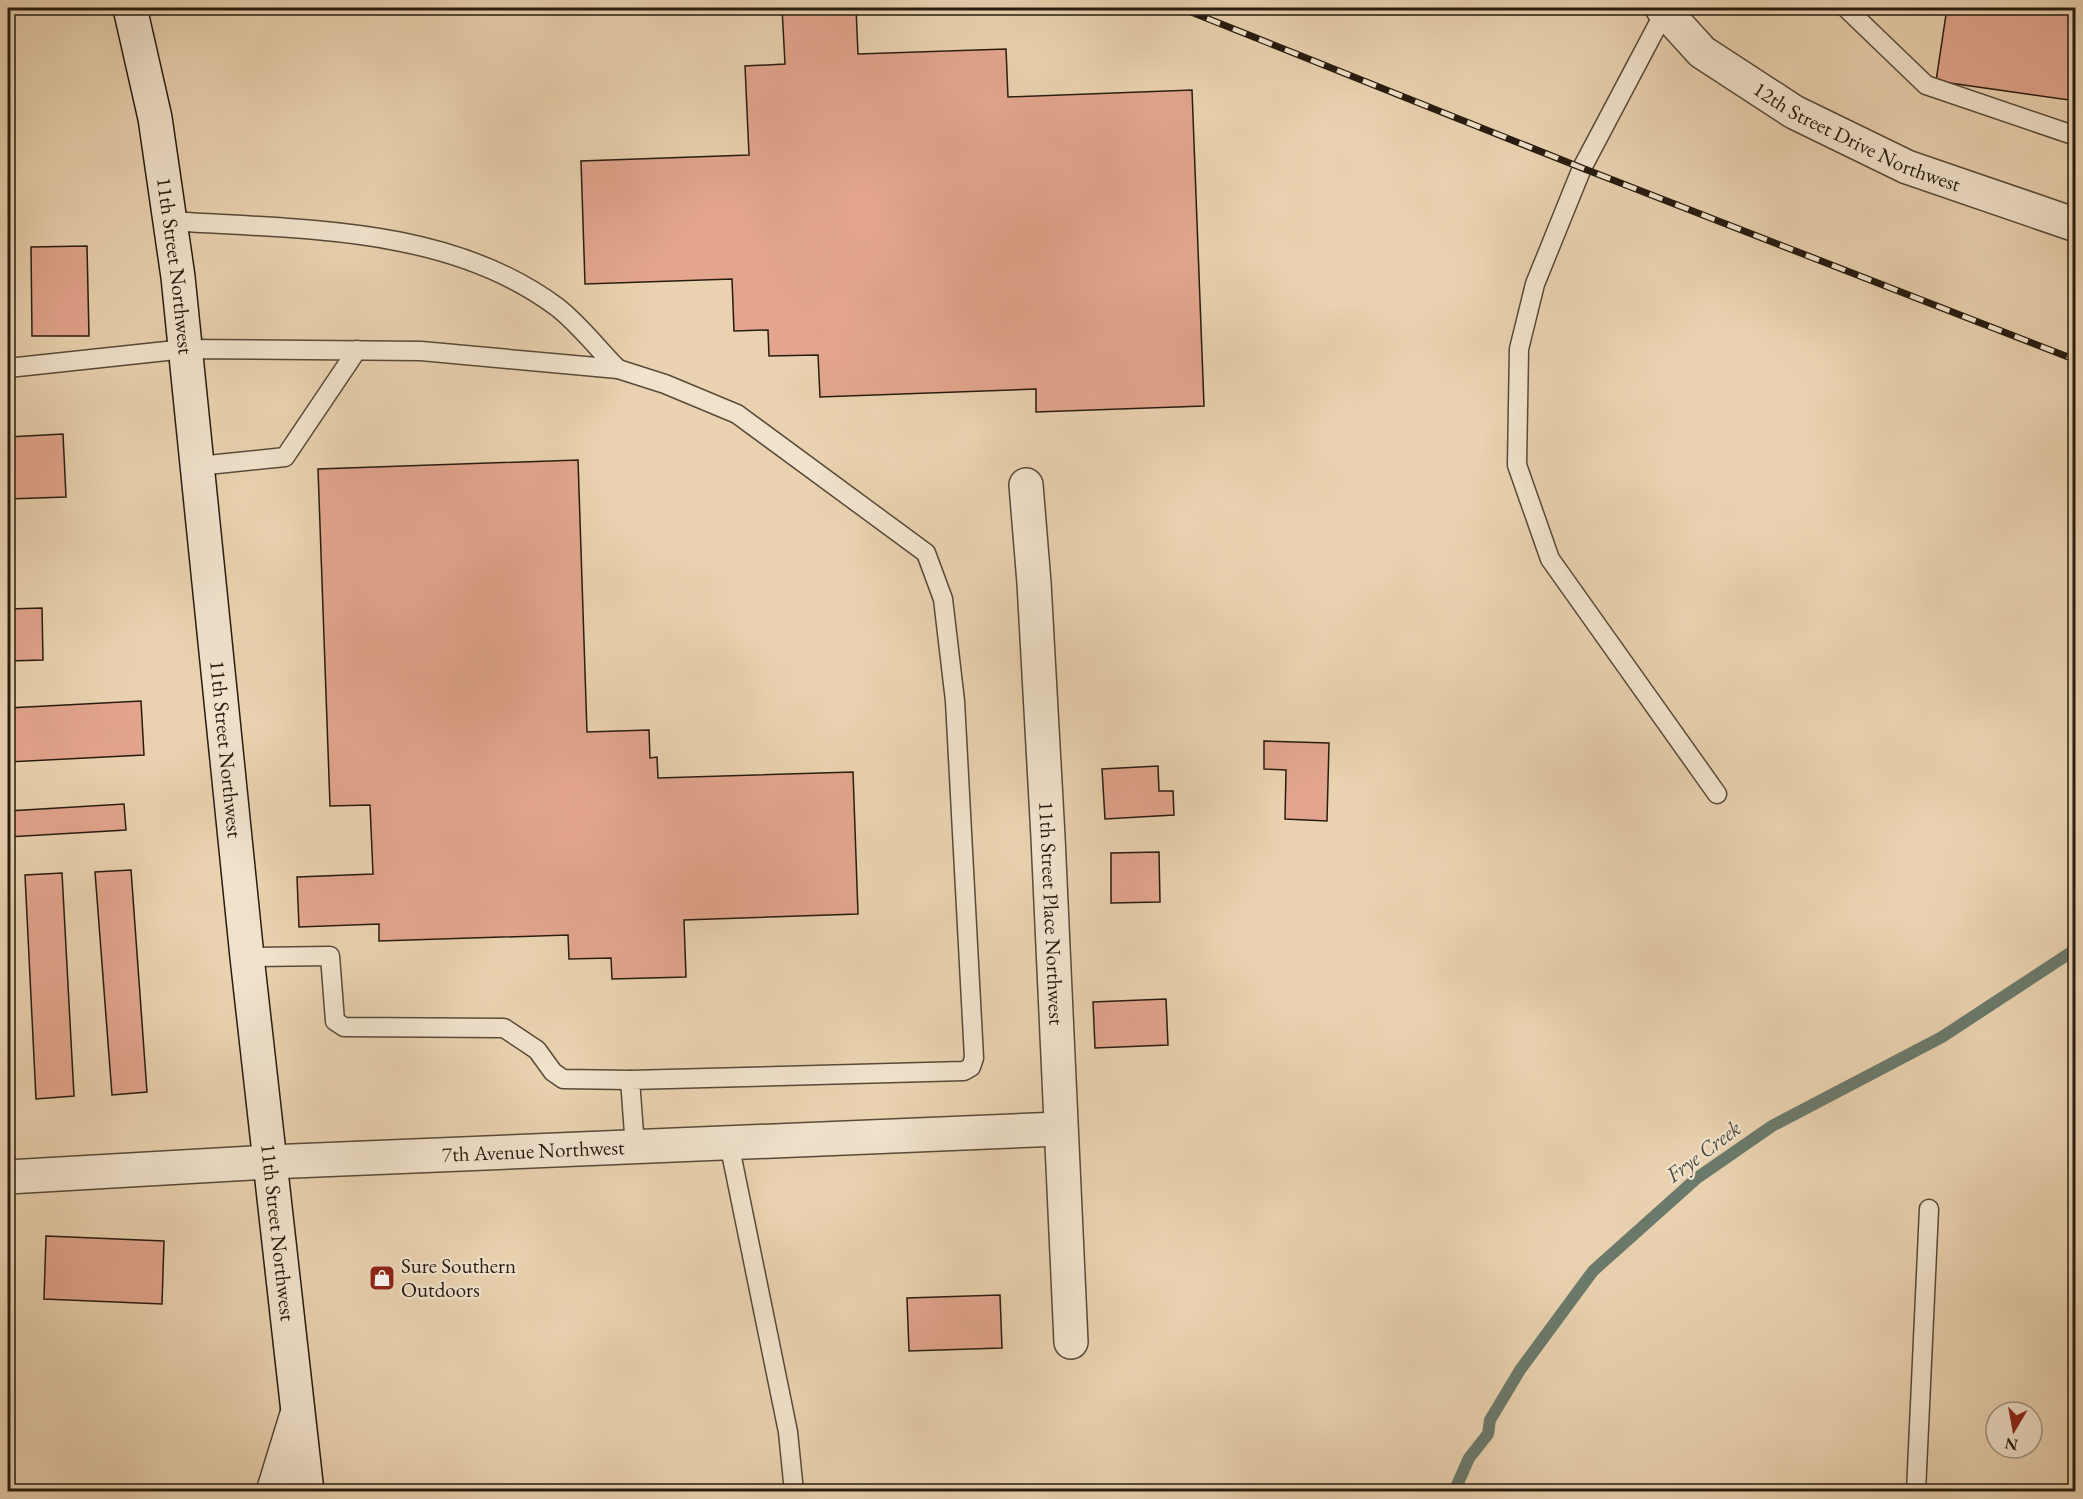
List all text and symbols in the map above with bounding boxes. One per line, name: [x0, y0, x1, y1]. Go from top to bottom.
street label: 12th Street Drive Northwest: [1748, 75, 1965, 198]
street label: 11th Street Northwest: [151, 175, 200, 356]
street label: 11th Street Northwest: [204, 659, 249, 840]
street label: 11th Street Place Northwest: [1033, 800, 1071, 1026]
water label: Frye Creek: [1659, 1114, 1747, 1190]
street label: 7th Avenue Northwest: [441, 1133, 626, 1168]
street label: 11th Street Northwest: [255, 1142, 302, 1323]
place label: Sure Southern Outdoors: [401, 1252, 516, 1303]
shop icon: Sure Southern Outdoors: [367, 1263, 397, 1293]
north arrow: [1984, 1400, 2044, 1460]
text: N: [2003, 1433, 2020, 1456]

